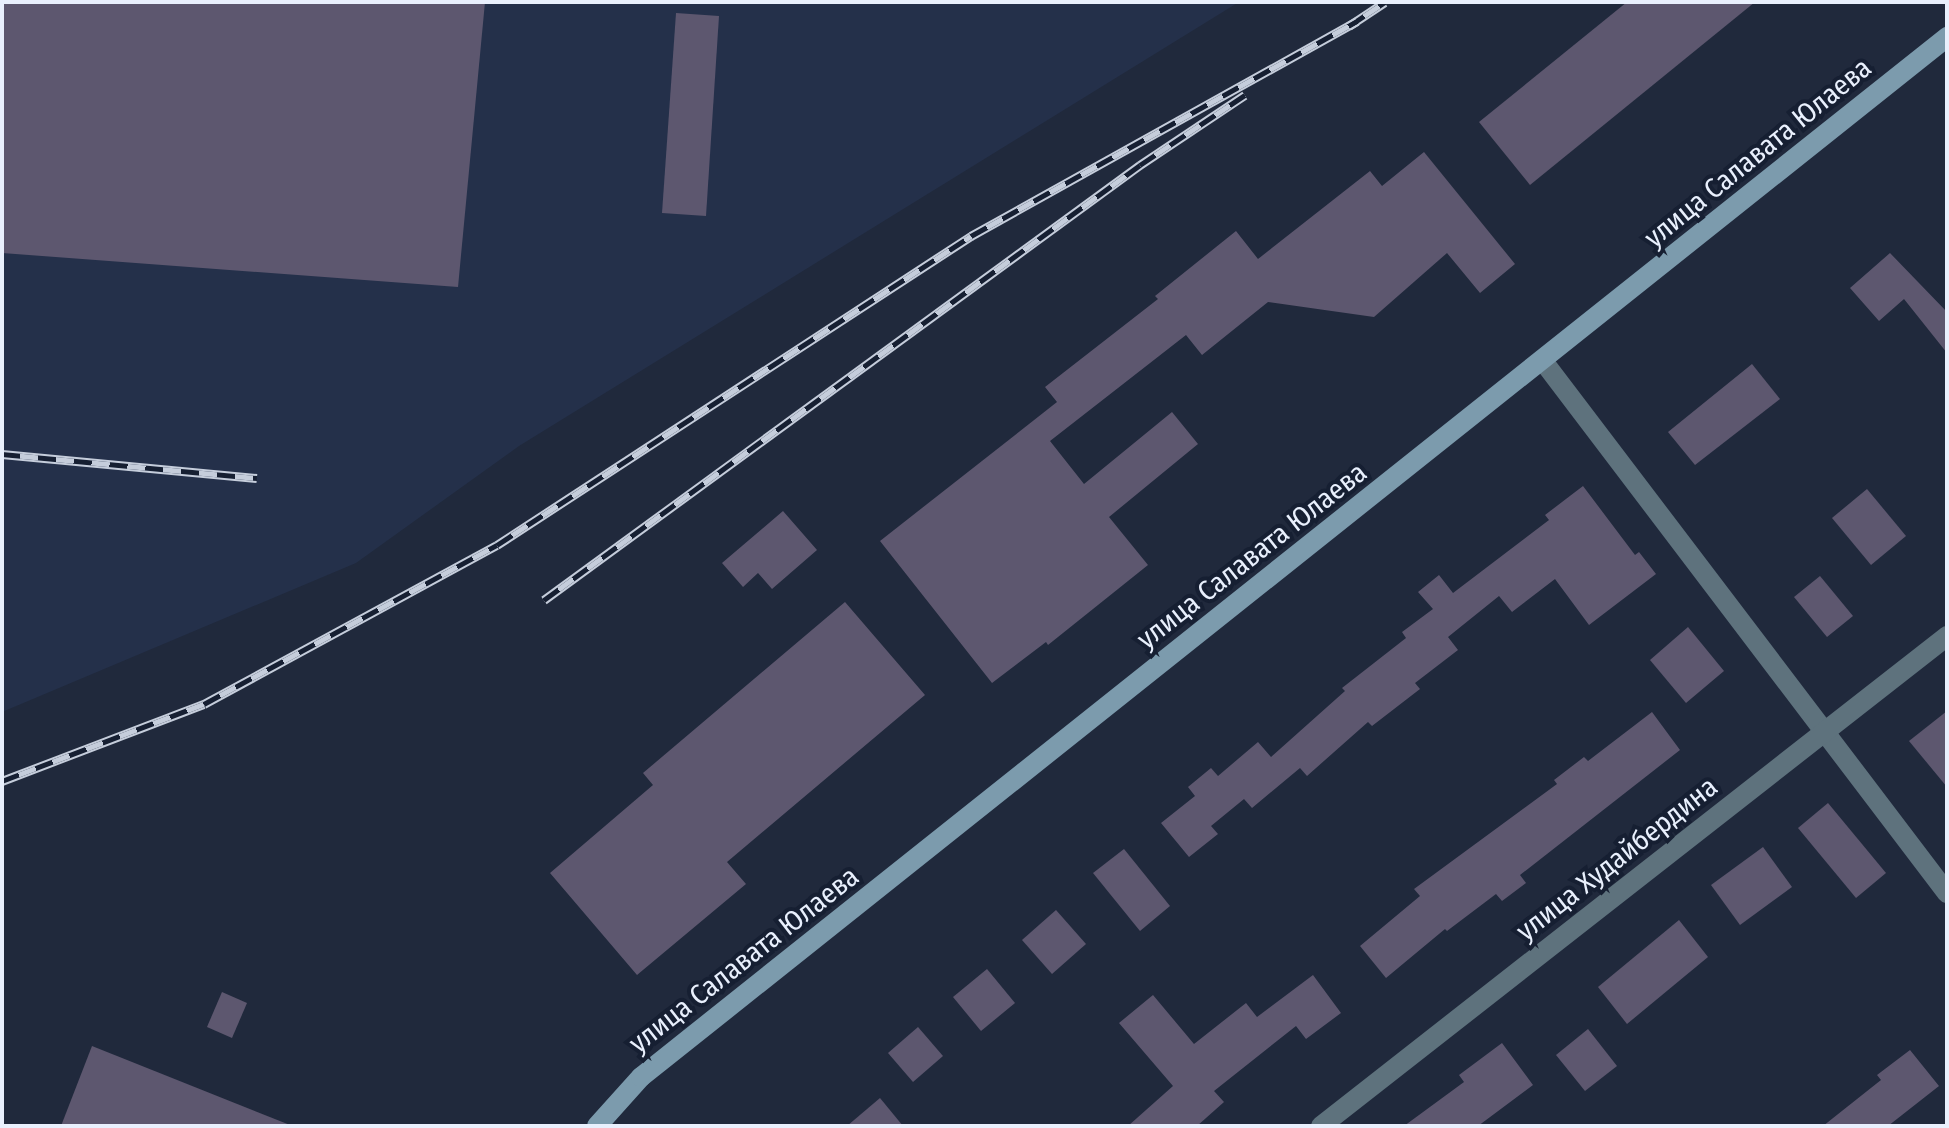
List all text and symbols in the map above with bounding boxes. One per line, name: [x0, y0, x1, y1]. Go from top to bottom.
street label: улица Салавата Юлаева: [1638, 51, 1878, 255]
street label: улица Салавата Юлаева: [1130, 456, 1374, 656]
street label: улица Худайбердина: [1510, 770, 1724, 948]
street label: улица Салавата Юлаева: [622, 860, 866, 1060]

